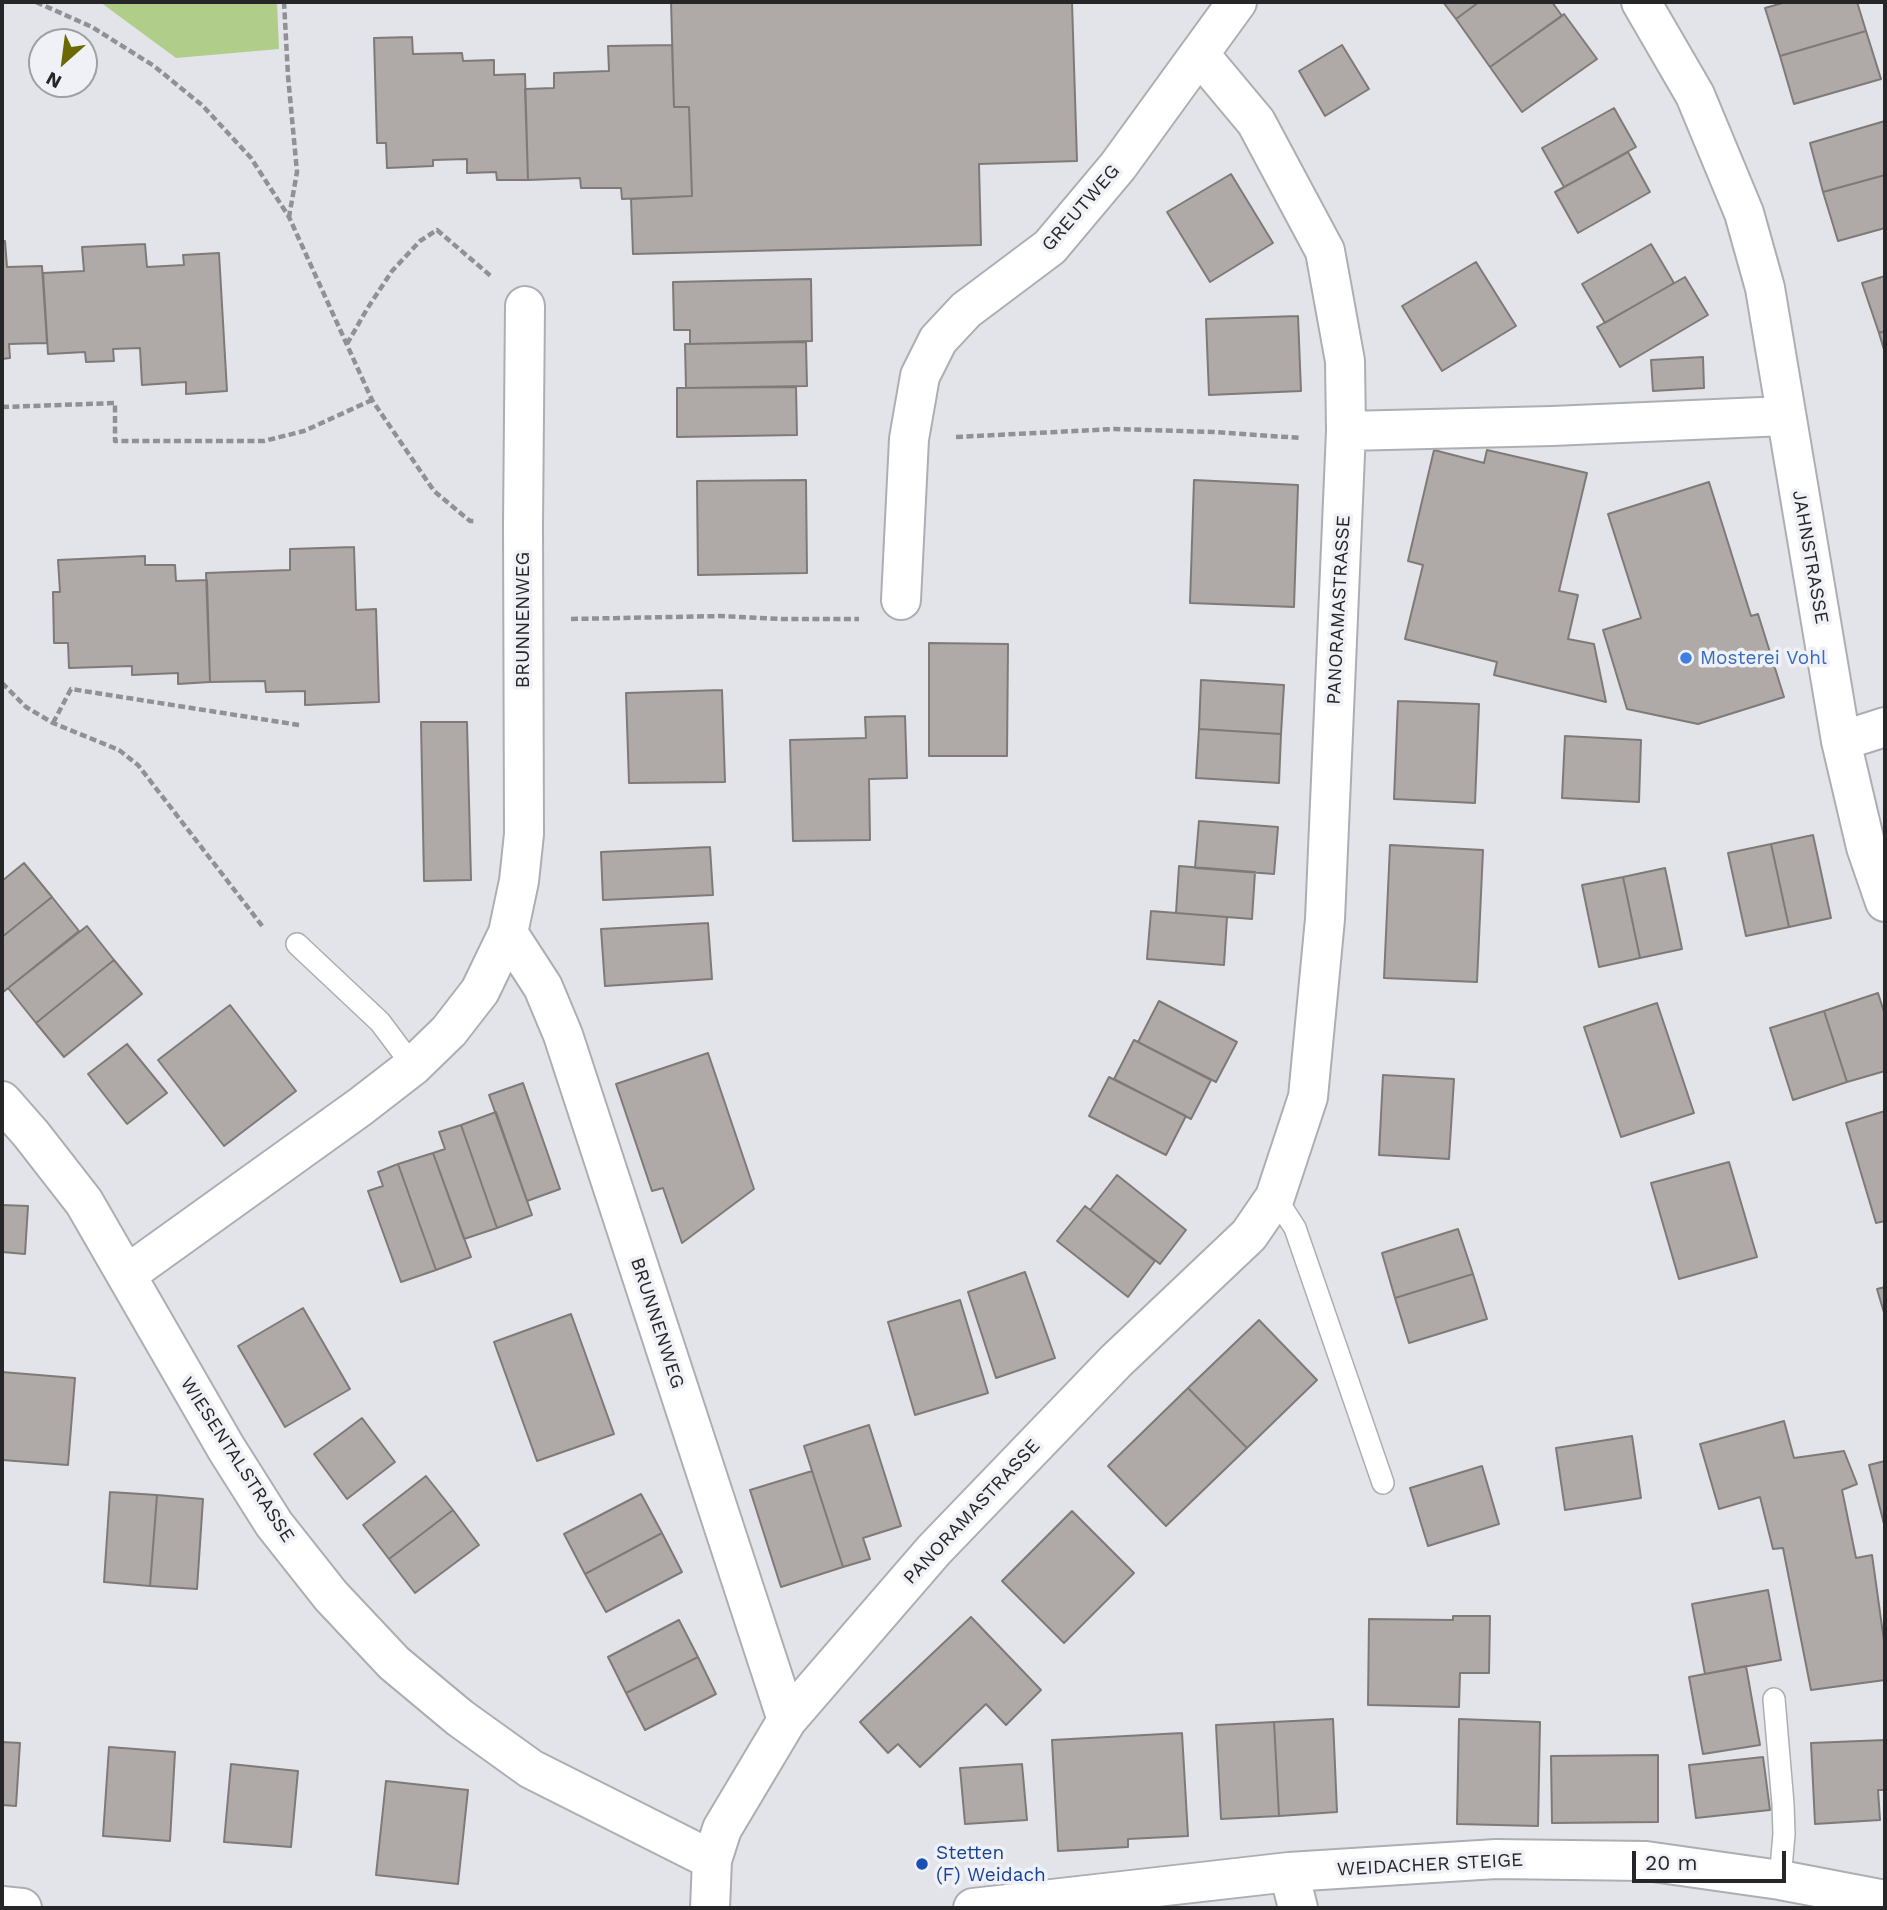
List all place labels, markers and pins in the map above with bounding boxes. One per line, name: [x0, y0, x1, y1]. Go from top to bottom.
place label: Mosterei Vohl: [1700, 647, 1827, 669]
marker: Mosterei Vohl: [1678, 650, 1694, 666]
place label: Stetten (F) Weidach: [936, 1842, 1046, 1886]
marker: Stetten (F) Weidach: [914, 1856, 930, 1872]

